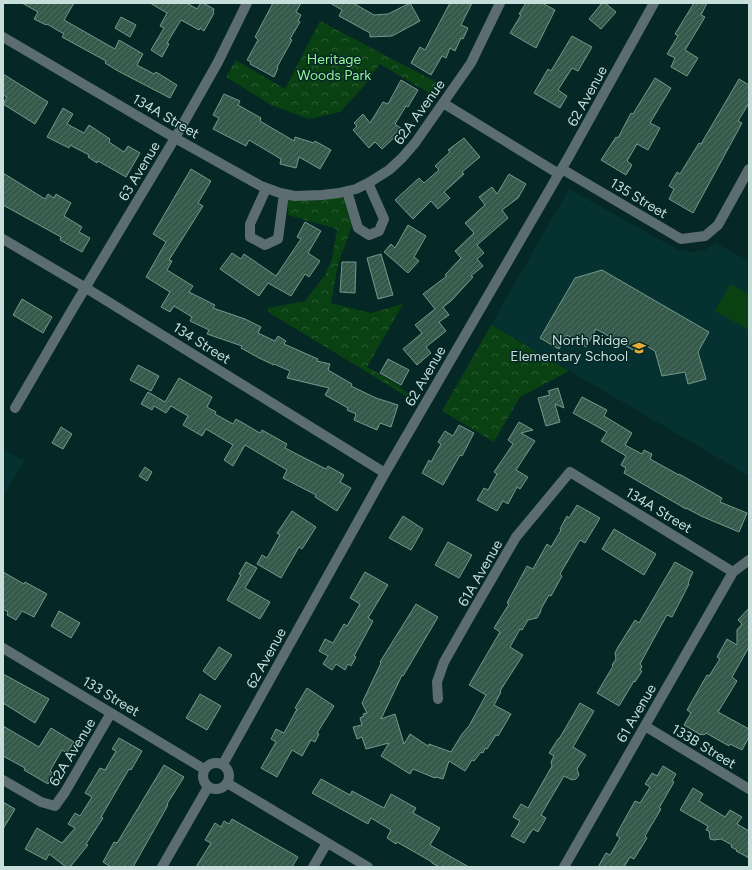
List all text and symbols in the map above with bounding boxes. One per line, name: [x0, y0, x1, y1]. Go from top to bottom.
park label: Heritage Woods Park: [297, 51, 371, 84]
street label: 62 Avenue: [564, 63, 611, 129]
street label: 62A Avenue: [390, 76, 449, 148]
street label: 134A Street: [129, 91, 202, 142]
street label: 63 Avenue: [115, 138, 164, 204]
street label: 135 Street: [607, 175, 671, 222]
street label: 134 Street: [170, 319, 234, 368]
place label: North Ridge Elementary School: [510, 332, 628, 365]
school or university icon: North Ridge Elementary School: [631, 340, 647, 356]
street label: 62 Avenue: [401, 343, 450, 409]
street label: 134A Street: [623, 484, 695, 537]
street label: 61A Avenue: [455, 537, 506, 610]
street label: 62 Avenue: [243, 625, 290, 691]
street label: 133 Street: [79, 673, 142, 720]
street label: 61 Avenue: [613, 681, 660, 745]
street label: 62A Avenue: [46, 715, 99, 789]
street label: 133B Street: [668, 721, 739, 772]

